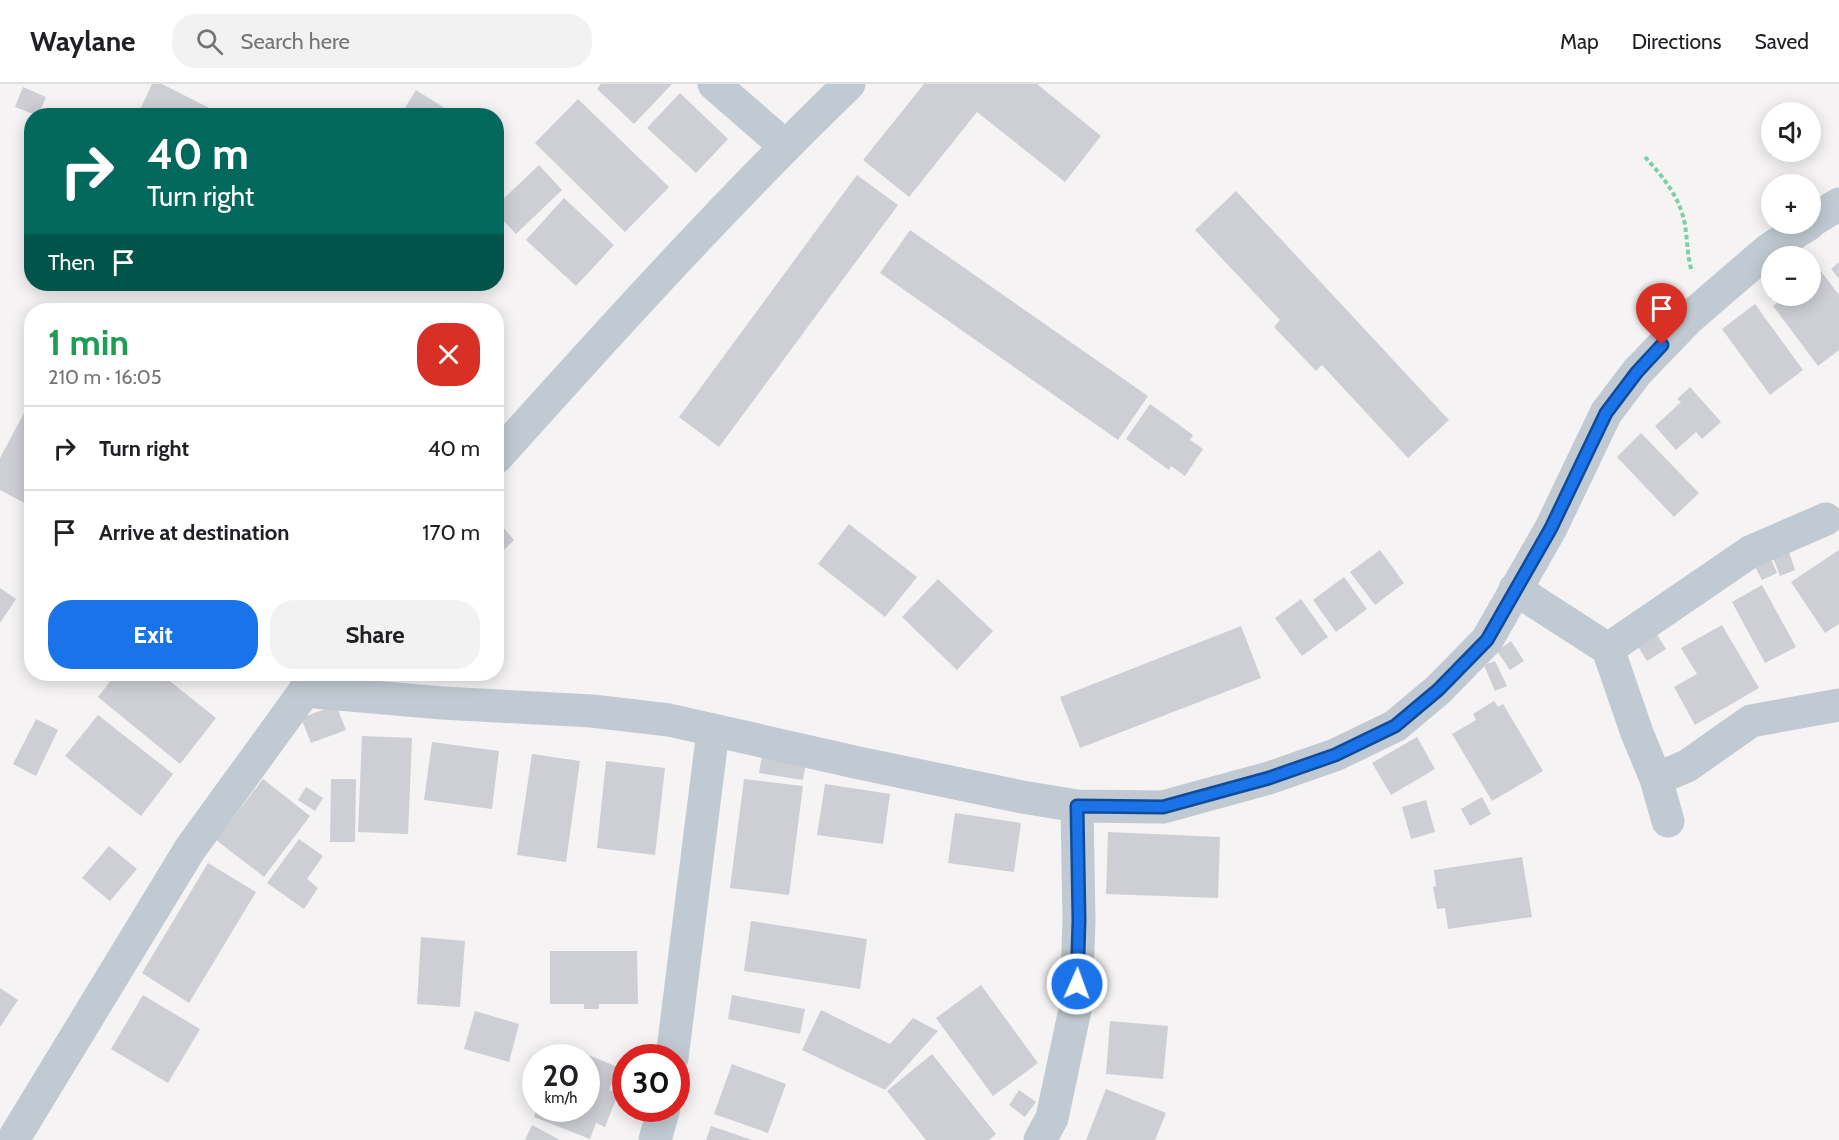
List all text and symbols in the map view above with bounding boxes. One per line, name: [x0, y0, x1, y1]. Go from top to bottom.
search box: [172, 14, 592, 68]
text: Waylane: [30, 24, 136, 58]
icon: search: [193, 25, 226, 58]
text: Search here: [241, 28, 350, 55]
text: Map: [1560, 29, 1599, 54]
text: Directions: [1632, 29, 1721, 54]
text: Saved: [1754, 29, 1809, 54]
map controls: [1761, 102, 1821, 306]
button: sound: [1761, 102, 1821, 162]
text: 40 m: [147, 128, 249, 180]
icon: right: [48, 132, 126, 210]
button: +: [1761, 174, 1821, 234]
text: Turn right: [147, 180, 254, 213]
icon: arrive: [107, 246, 140, 279]
button: −: [1761, 246, 1821, 306]
text: Then: [48, 249, 95, 276]
pin: [1636, 283, 1687, 345]
icon: arrive: [1645, 292, 1678, 325]
text: 1 min: [48, 320, 129, 364]
button: close: [417, 323, 480, 386]
text: 210 m · 16:05: [48, 365, 162, 389]
icon: right: [48, 432, 81, 465]
text: Turn right: [99, 435, 189, 462]
text: 40 m: [428, 435, 480, 462]
icon: arrive: [48, 516, 81, 549]
text: Arrive at destination: [99, 519, 289, 546]
text: 170 m: [422, 519, 480, 546]
button: Exit: [48, 600, 258, 669]
button: Share: [270, 600, 480, 669]
position arrow: [1045, 952, 1109, 1016]
speed limit sign: 30: [612, 1044, 690, 1122]
text: 20: [542, 1057, 580, 1094]
text: km/h: [545, 1089, 577, 1107]

